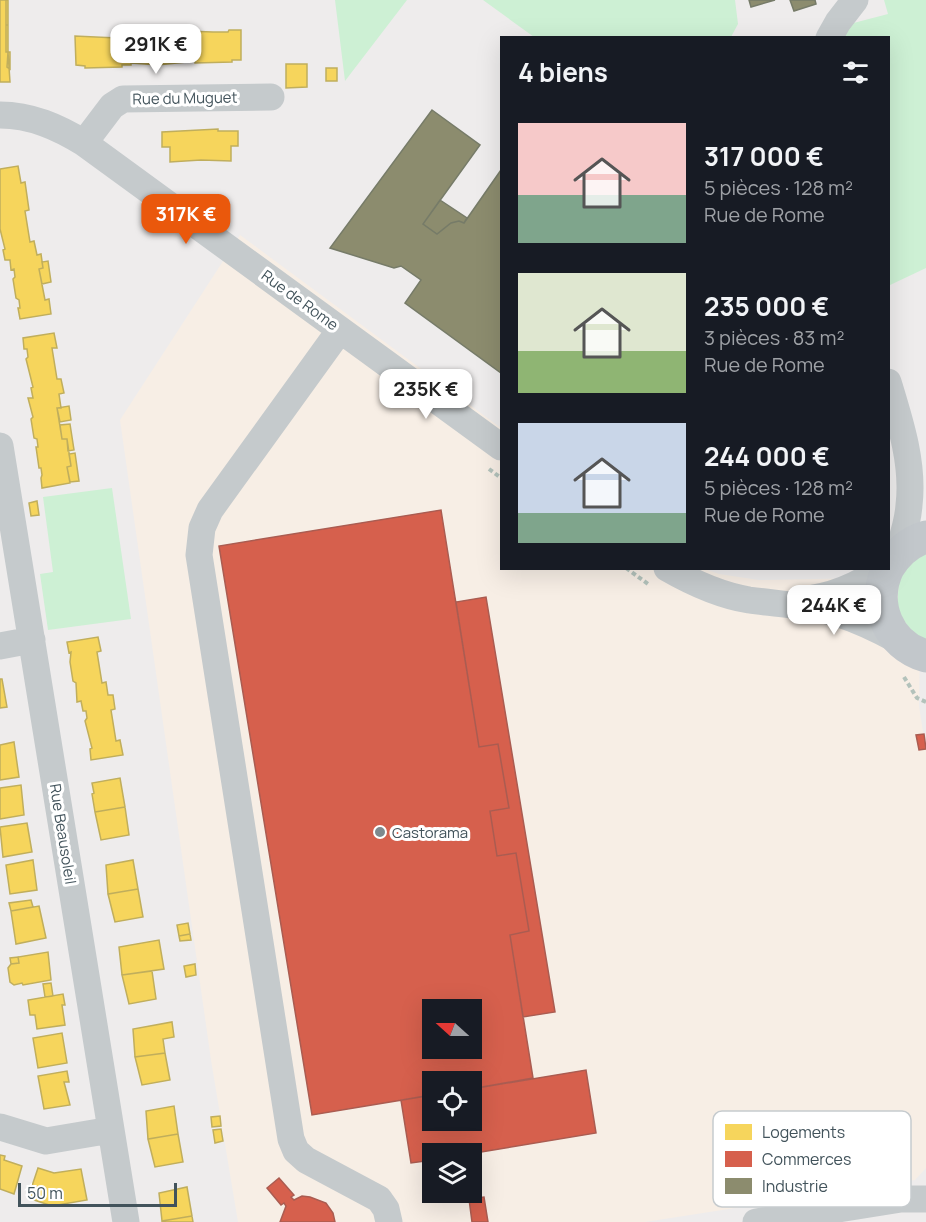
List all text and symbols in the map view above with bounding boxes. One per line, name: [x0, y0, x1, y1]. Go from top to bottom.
pin: 291K €: [107, 24, 205, 75]
text: 291K €: [124, 30, 188, 57]
text: 4 biens: [518, 54, 608, 90]
icon: filters: [839, 56, 872, 89]
street label: Rue du Muguet: [132, 87, 238, 109]
text: 317 000 €: [704, 138, 824, 174]
icon: home: [566, 147, 638, 219]
text: 5 pièces · 128 m²: [704, 174, 853, 201]
pin: 317K €: [137, 194, 235, 245]
text: 317K €: [155, 200, 217, 227]
text: Rue de Rome: [704, 201, 825, 228]
street label: Rue de Rome: [257, 265, 343, 335]
text: 235 000 €: [704, 288, 829, 324]
icon: home: [566, 297, 638, 369]
text: 3 pièces · 83 m²: [704, 324, 844, 351]
text: Rue de Rome: [704, 351, 825, 378]
pin: 235K €: [377, 369, 475, 420]
text: 235K €: [393, 375, 459, 402]
text: 244 000 €: [704, 438, 830, 474]
icon: home: [566, 447, 638, 519]
text: 5 pièces · 128 m²: [704, 474, 853, 501]
text: Rue de Rome: [704, 501, 825, 528]
pin: 244K €: [785, 585, 883, 636]
text: 244K €: [801, 591, 867, 618]
street label: Rue Beausoleil: [45, 782, 81, 886]
place label: Castorama: [392, 822, 468, 843]
marker: Castorama: [373, 825, 387, 839]
north arrow: [422, 999, 482, 1059]
map controls: [422, 999, 482, 1203]
button: locate: [422, 1071, 482, 1131]
legend: [713, 1111, 911, 1207]
text: Logements: [762, 1121, 845, 1143]
button: layers: [422, 1143, 482, 1203]
text: Commerces: [762, 1148, 851, 1170]
text: Industrie: [762, 1175, 828, 1197]
scale bar: [18, 1180, 177, 1208]
text: 50 m: [27, 1182, 63, 1204]

